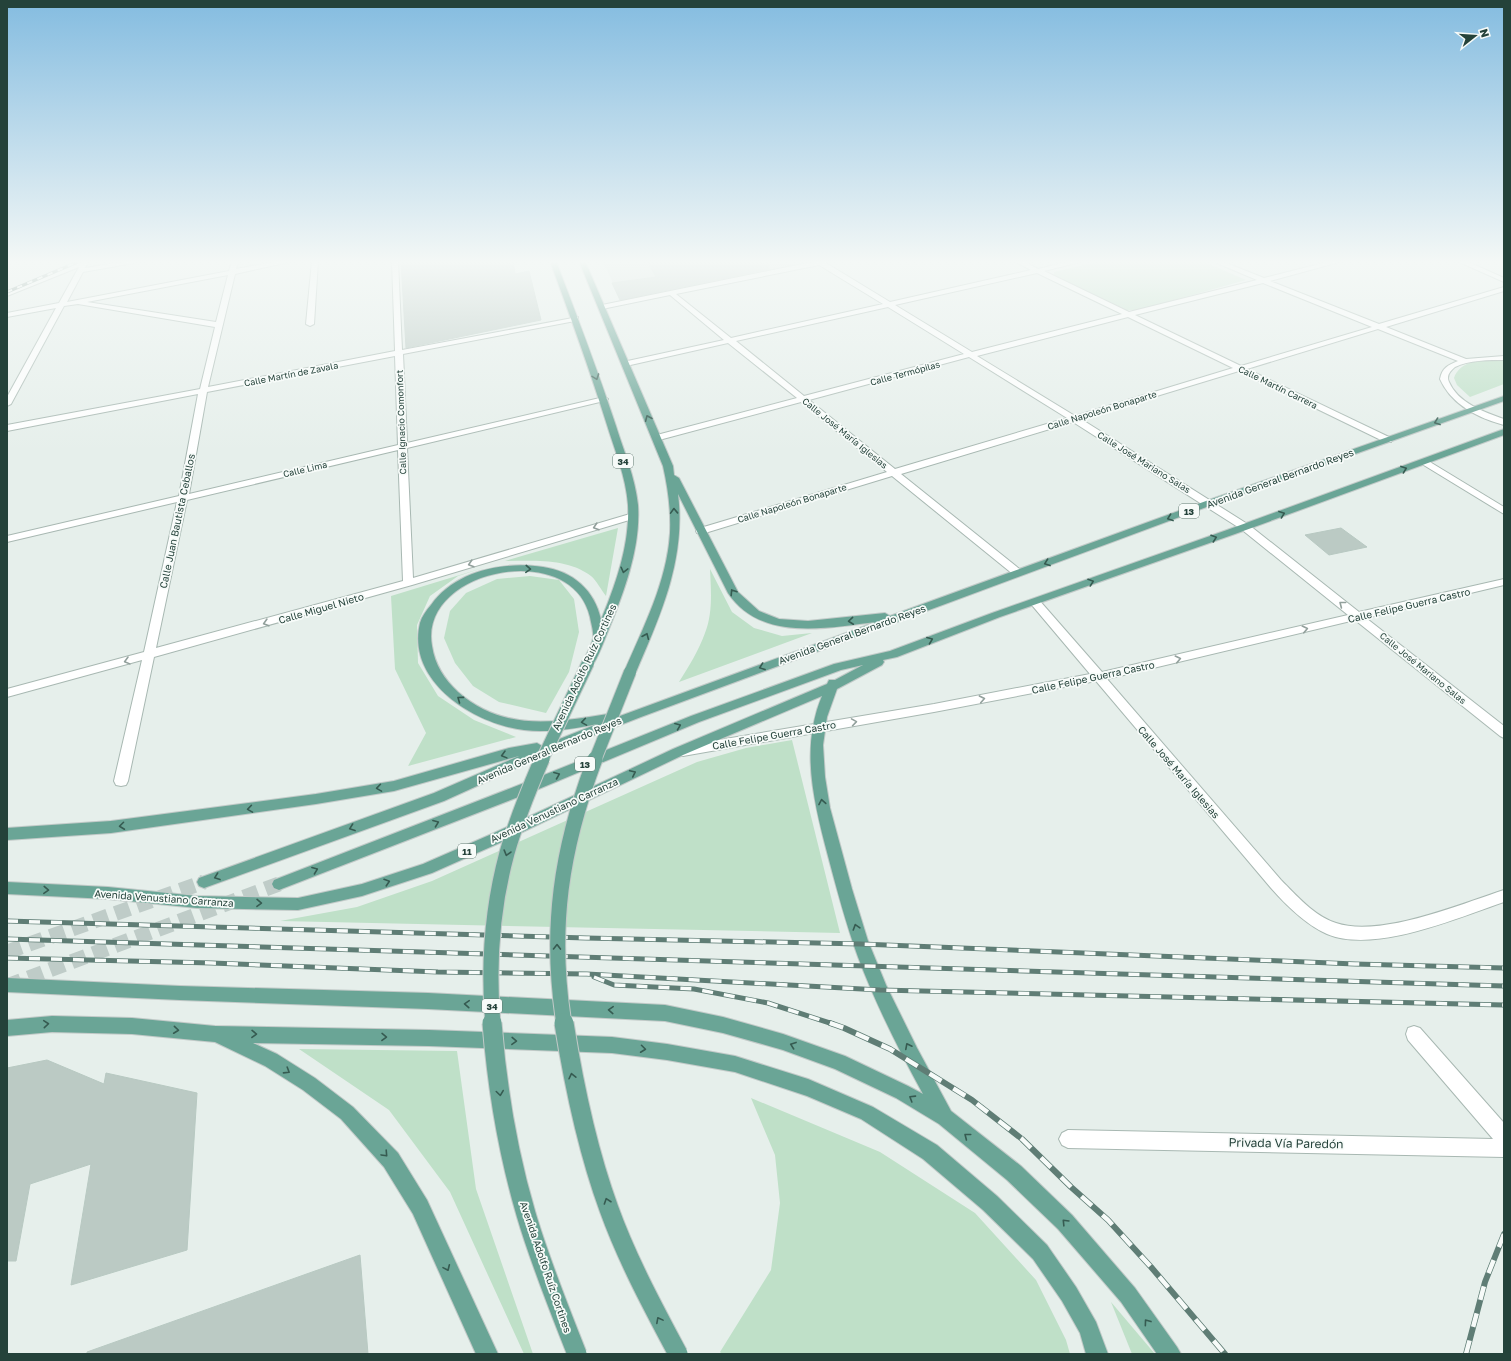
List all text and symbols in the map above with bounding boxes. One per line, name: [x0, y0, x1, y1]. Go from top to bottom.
north arrow: [1455, 16, 1495, 56]
text: N: [1478, 27, 1492, 39]
street label: Calle Termópilas: [869, 358, 941, 388]
street label: Calle Martín de Zavala: [243, 359, 339, 389]
street label: Calle Martín Carrera: [1237, 363, 1319, 411]
street label: Calle Ignacio Comonfort: [394, 369, 408, 474]
one-way arrow: [591, 373, 599, 380]
street label: Calle Napoleón Bonaparte: [1046, 388, 1158, 432]
street label: Calle José María Iglesias: [800, 395, 890, 471]
one-way arrow: [644, 414, 652, 421]
one-way arrow: [1434, 417, 1441, 426]
street label: Calle José Mariano Salas: [1095, 429, 1193, 495]
street label: Avenida General Bernardo Reyes: [1205, 446, 1355, 510]
street label: Calle Juan Bautista Ceballos: [157, 453, 197, 589]
road number: 34: [613, 454, 633, 468]
street label: Calle Lima: [282, 459, 328, 479]
one-way arrow: [1400, 466, 1407, 474]
street label: Calle Napoleón Bonaparte: [736, 481, 848, 525]
road number: 13: [1179, 504, 1199, 518]
one-way arrow: [670, 508, 678, 514]
one-way arrow: [1278, 510, 1285, 518]
one-way arrow: [1166, 513, 1173, 521]
one-way arrow: [593, 522, 600, 531]
one-way arrow: [1210, 535, 1217, 543]
one-way arrow: [1044, 558, 1051, 566]
one-way arrow: [468, 559, 475, 568]
one-way arrow: [525, 564, 531, 573]
one-way arrow: [620, 566, 629, 573]
one-way arrow: [1088, 578, 1095, 586]
street label: Calle Felipe Guerra Castro: [1347, 585, 1471, 625]
one-way arrow: [730, 589, 738, 596]
street label: Calle Miguel Nieto: [277, 590, 365, 626]
one-way arrow: [1340, 601, 1347, 608]
street label: Avenida Adolfo Ruíz Cortines: [549, 602, 619, 732]
street label: Avenida General Bernardo Reyes: [777, 602, 927, 666]
one-way arrow: [848, 616, 854, 625]
one-way arrow: [262, 618, 269, 627]
one-way arrow: [1302, 626, 1308, 634]
street label: Calle José Mariano Salas: [1378, 630, 1468, 706]
one-way arrow: [641, 632, 649, 639]
one-way arrow: [926, 637, 933, 645]
one-way arrow: [1175, 655, 1181, 663]
one-way arrow: [124, 657, 130, 665]
street label: Calle Felipe Guerra Castro: [1030, 658, 1156, 696]
one-way arrow: [759, 663, 766, 671]
one-way arrow: [979, 696, 985, 704]
one-way arrow: [458, 697, 465, 704]
street label: Avenida General Bernardo Reyes: [475, 714, 623, 786]
one-way arrow: [581, 717, 588, 726]
street label: Calle Felipe Guerra Castro: [711, 718, 837, 752]
one-way arrow: [851, 718, 857, 727]
one-way arrow: [674, 723, 681, 731]
street label: Calle José María Iglesias: [1136, 723, 1222, 821]
one-way arrow: [501, 750, 508, 759]
road number: 13: [575, 757, 595, 771]
one-way arrow: [629, 770, 637, 778]
one-way arrow: [554, 772, 561, 780]
street label: Avenida Venustiano Carranza: [488, 775, 620, 845]
one-way arrow: [376, 783, 382, 792]
one-way arrow: [819, 799, 827, 805]
one-way arrow: [247, 804, 253, 813]
one-way arrow: [432, 820, 440, 828]
one-way arrow: [119, 821, 125, 830]
one-way arrow: [349, 824, 356, 832]
road number: 11: [458, 844, 476, 858]
one-way arrow: [503, 849, 512, 856]
one-way arrow: [312, 867, 319, 875]
one-way arrow: [213, 873, 220, 881]
one-way arrow: [383, 878, 390, 887]
one-way arrow: [43, 886, 49, 894]
street label: Avenida Venustiano Carranza: [94, 887, 234, 909]
one-way arrow: [256, 899, 262, 908]
one-way arrow: [852, 924, 861, 931]
one-way arrow: [553, 944, 562, 950]
one-way arrow: [464, 999, 470, 1008]
road number: 34: [482, 999, 502, 1013]
one-way arrow: [608, 1005, 614, 1014]
one-way arrow: [43, 1020, 49, 1029]
one-way arrow: [173, 1025, 179, 1034]
one-way arrow: [251, 1030, 257, 1039]
one-way arrow: [381, 1033, 387, 1041]
one-way arrow: [511, 1037, 517, 1046]
one-way arrow: [790, 1042, 797, 1050]
one-way arrow: [905, 1043, 913, 1051]
one-way arrow: [640, 1044, 646, 1053]
one-way arrow: [283, 1066, 290, 1073]
one-way arrow: [569, 1073, 577, 1079]
one-way arrow: [496, 1090, 505, 1096]
one-way arrow: [909, 1096, 916, 1103]
one-way arrow: [965, 1134, 972, 1141]
street label: Privada Vía Paredón: [1228, 1134, 1344, 1152]
one-way arrow: [381, 1149, 388, 1157]
one-way arrow: [603, 1198, 611, 1205]
street label: Avenida Adolfo Ruíz Cortines: [518, 1200, 574, 1334]
one-way arrow: [1062, 1219, 1070, 1227]
one-way arrow: [442, 1264, 450, 1271]
one-way arrow: [657, 1316, 664, 1324]
one-way arrow: [1145, 1320, 1152, 1327]

